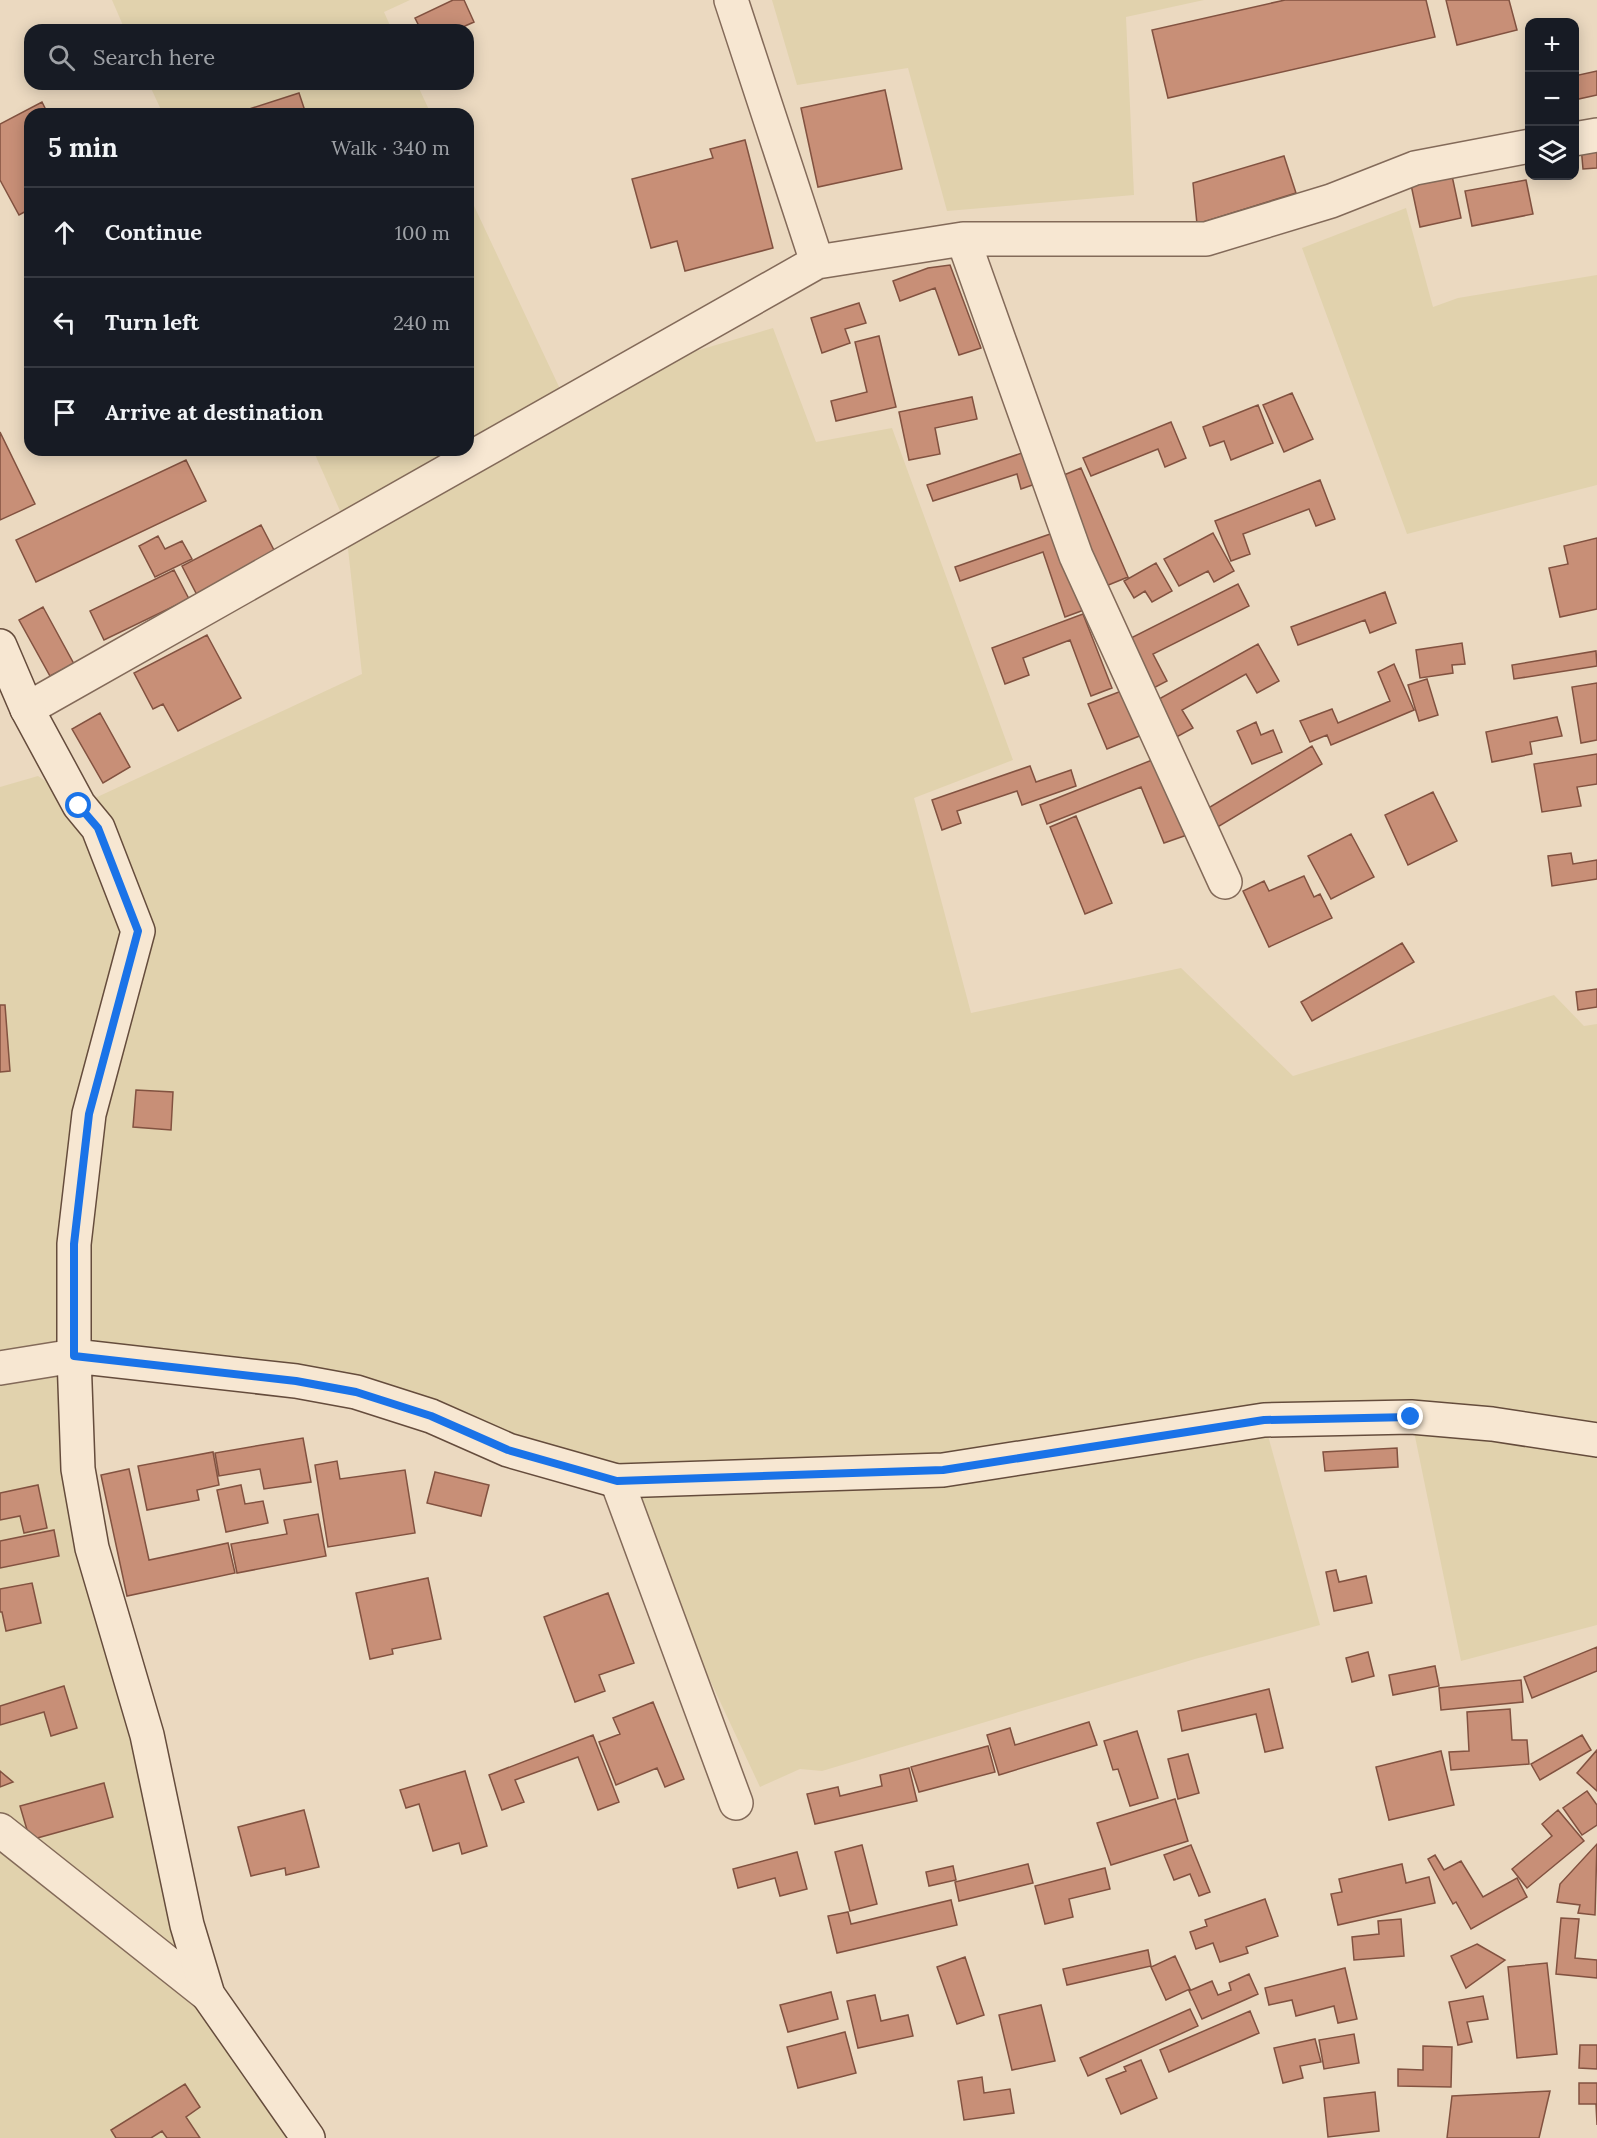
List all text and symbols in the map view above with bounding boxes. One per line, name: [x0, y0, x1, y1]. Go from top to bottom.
map controls: [1525, 18, 1579, 180]
button: +: [1525, 18, 1579, 72]
search box: [24, 24, 474, 90]
icon: search: [45, 41, 78, 74]
text: Search here: [93, 43, 215, 71]
button: −: [1525, 72, 1579, 126]
button: layers: [1525, 126, 1579, 180]
text: 5 min: [48, 131, 118, 164]
text: Walk · 340 m: [331, 135, 450, 160]
icon: ahead: [48, 216, 81, 249]
text: Continue: [105, 218, 202, 246]
text: 100 m: [395, 220, 450, 245]
icon: left: [48, 306, 81, 339]
text: Turn left: [105, 308, 199, 336]
text: 240 m: [393, 310, 450, 335]
icon: arrive: [48, 396, 81, 429]
text: Arrive at destination: [105, 398, 323, 426]
route start: [65, 792, 91, 818]
route end: [1397, 1403, 1423, 1429]

